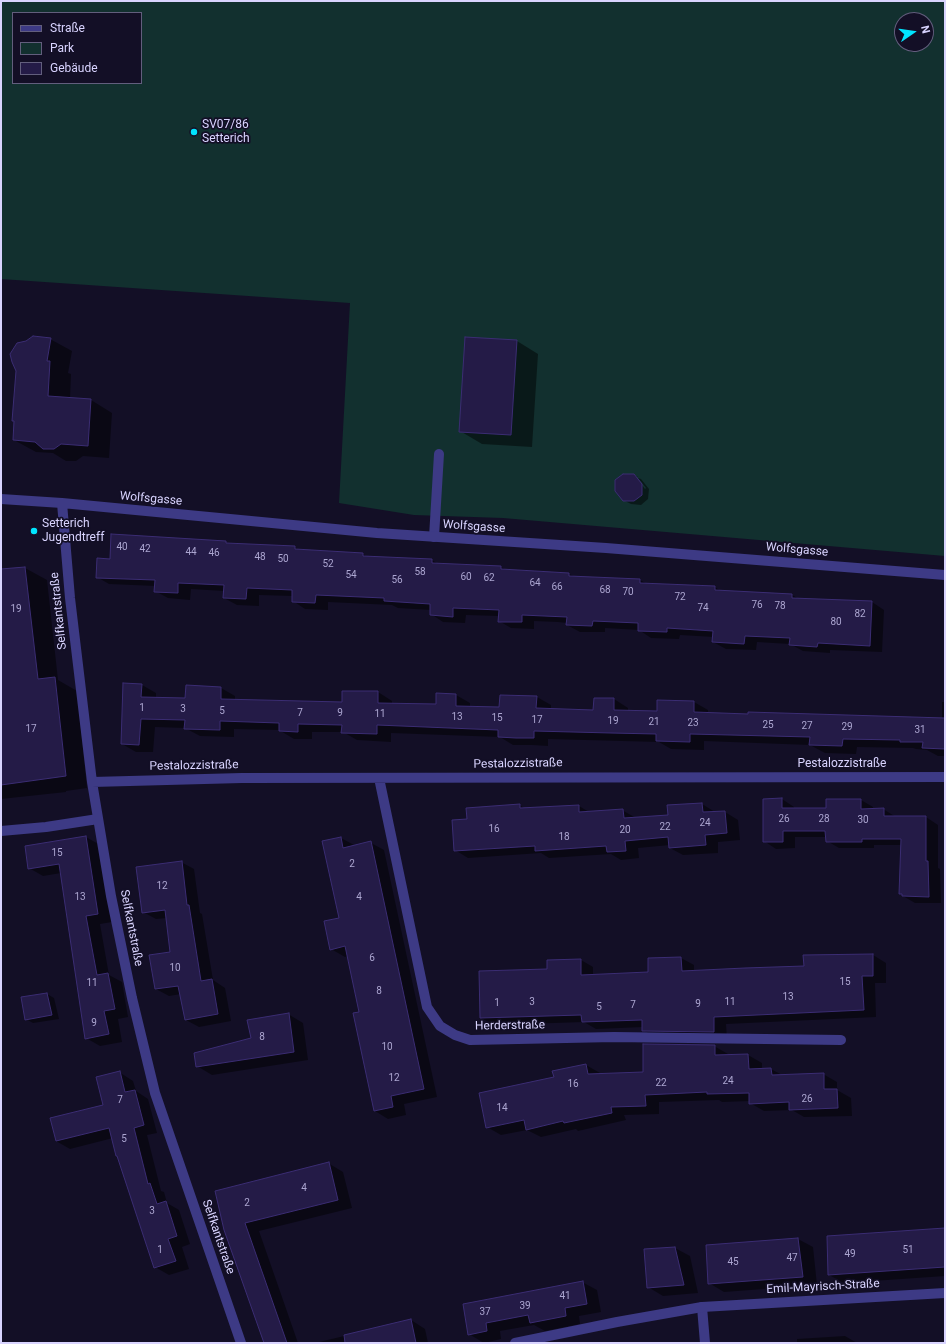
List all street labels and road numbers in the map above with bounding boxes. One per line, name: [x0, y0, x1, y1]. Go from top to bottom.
street label: Wolfsgasse: [119, 489, 183, 509]
street label: Wolfsgasse: [442, 518, 506, 536]
street label: Wolfsgasse: [765, 540, 829, 560]
street label: Selfkantstraße: [48, 572, 70, 650]
street label: Pestalozzistraße: [473, 756, 563, 772]
street label: Pestalozzistraße: [798, 757, 886, 771]
street label: Pestalozzistraße: [149, 758, 239, 774]
street label: Selfkantstraße: [117, 888, 145, 968]
street label: Herderstraße: [475, 1018, 545, 1034]
street label: Selfkantstraße: [199, 1198, 237, 1276]
street label: Emil-Mayrisch-Straße: [766, 1277, 880, 1297]

